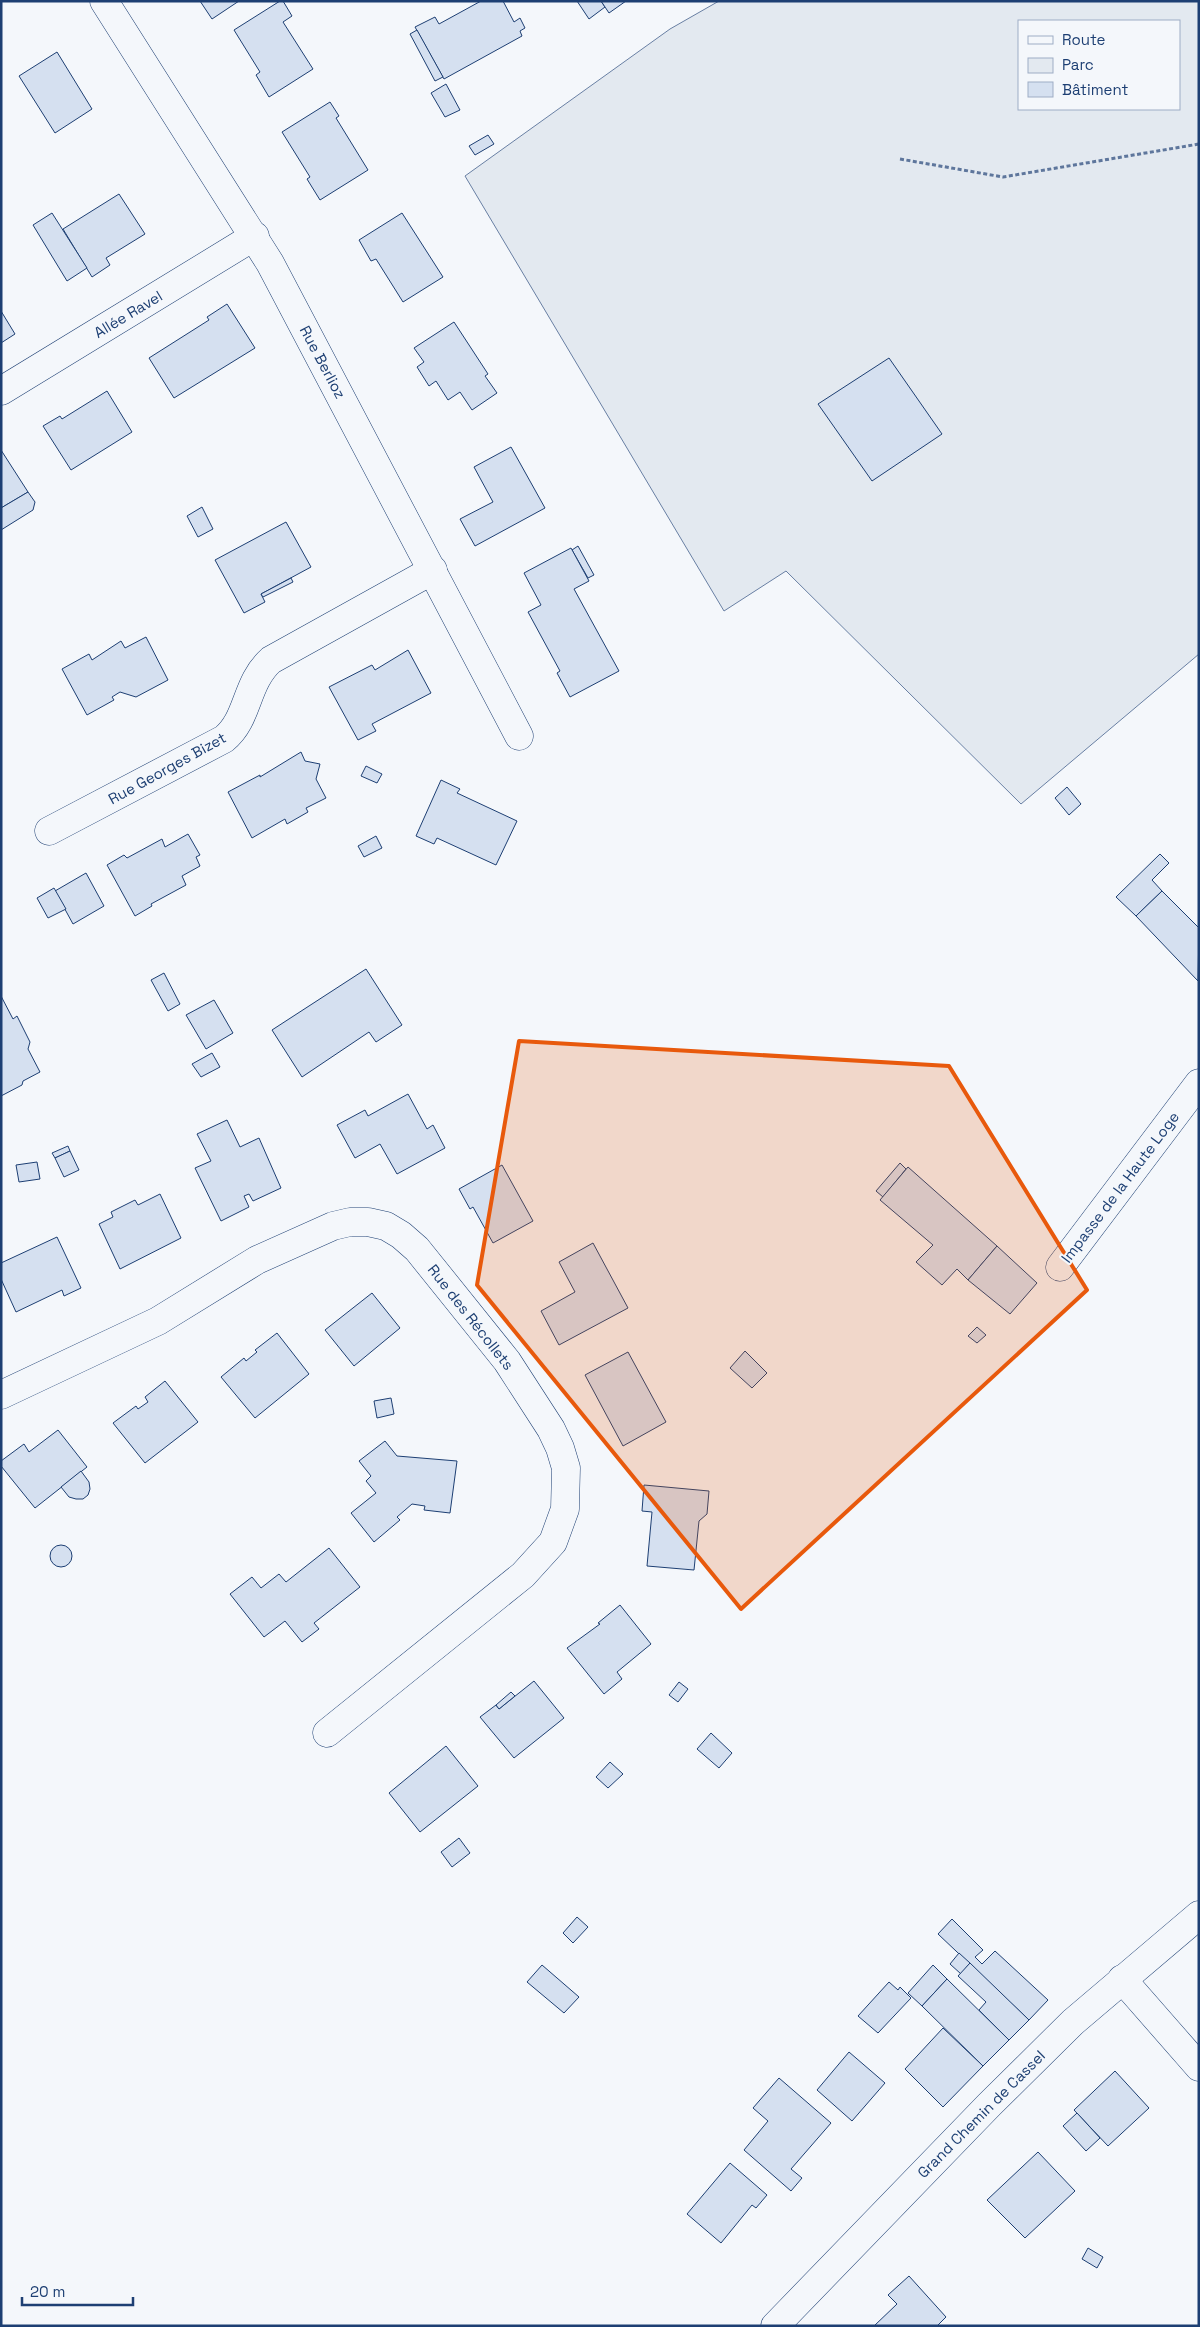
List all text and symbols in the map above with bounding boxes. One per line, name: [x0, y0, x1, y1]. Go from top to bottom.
legend: [1018, 20, 1180, 110]
text: Route: [1062, 30, 1106, 49]
text: Parc: [1062, 55, 1094, 74]
text: Bâtiment: [1062, 80, 1128, 99]
street label: Allée Ravel: [90, 286, 166, 342]
street label: Rue Berlioz: [296, 322, 350, 402]
street label: Rue Georges Bizet: [105, 728, 229, 808]
street label: Impasse de la Haute Loge: [1057, 1107, 1183, 1266]
street label: Rue des Récollets: [424, 1260, 518, 1374]
street label: Grand Chemin de Cassel: [913, 2046, 1049, 2182]
scale bar: [22, 2274, 134, 2306]
text: 20 m: [30, 2282, 65, 2301]

